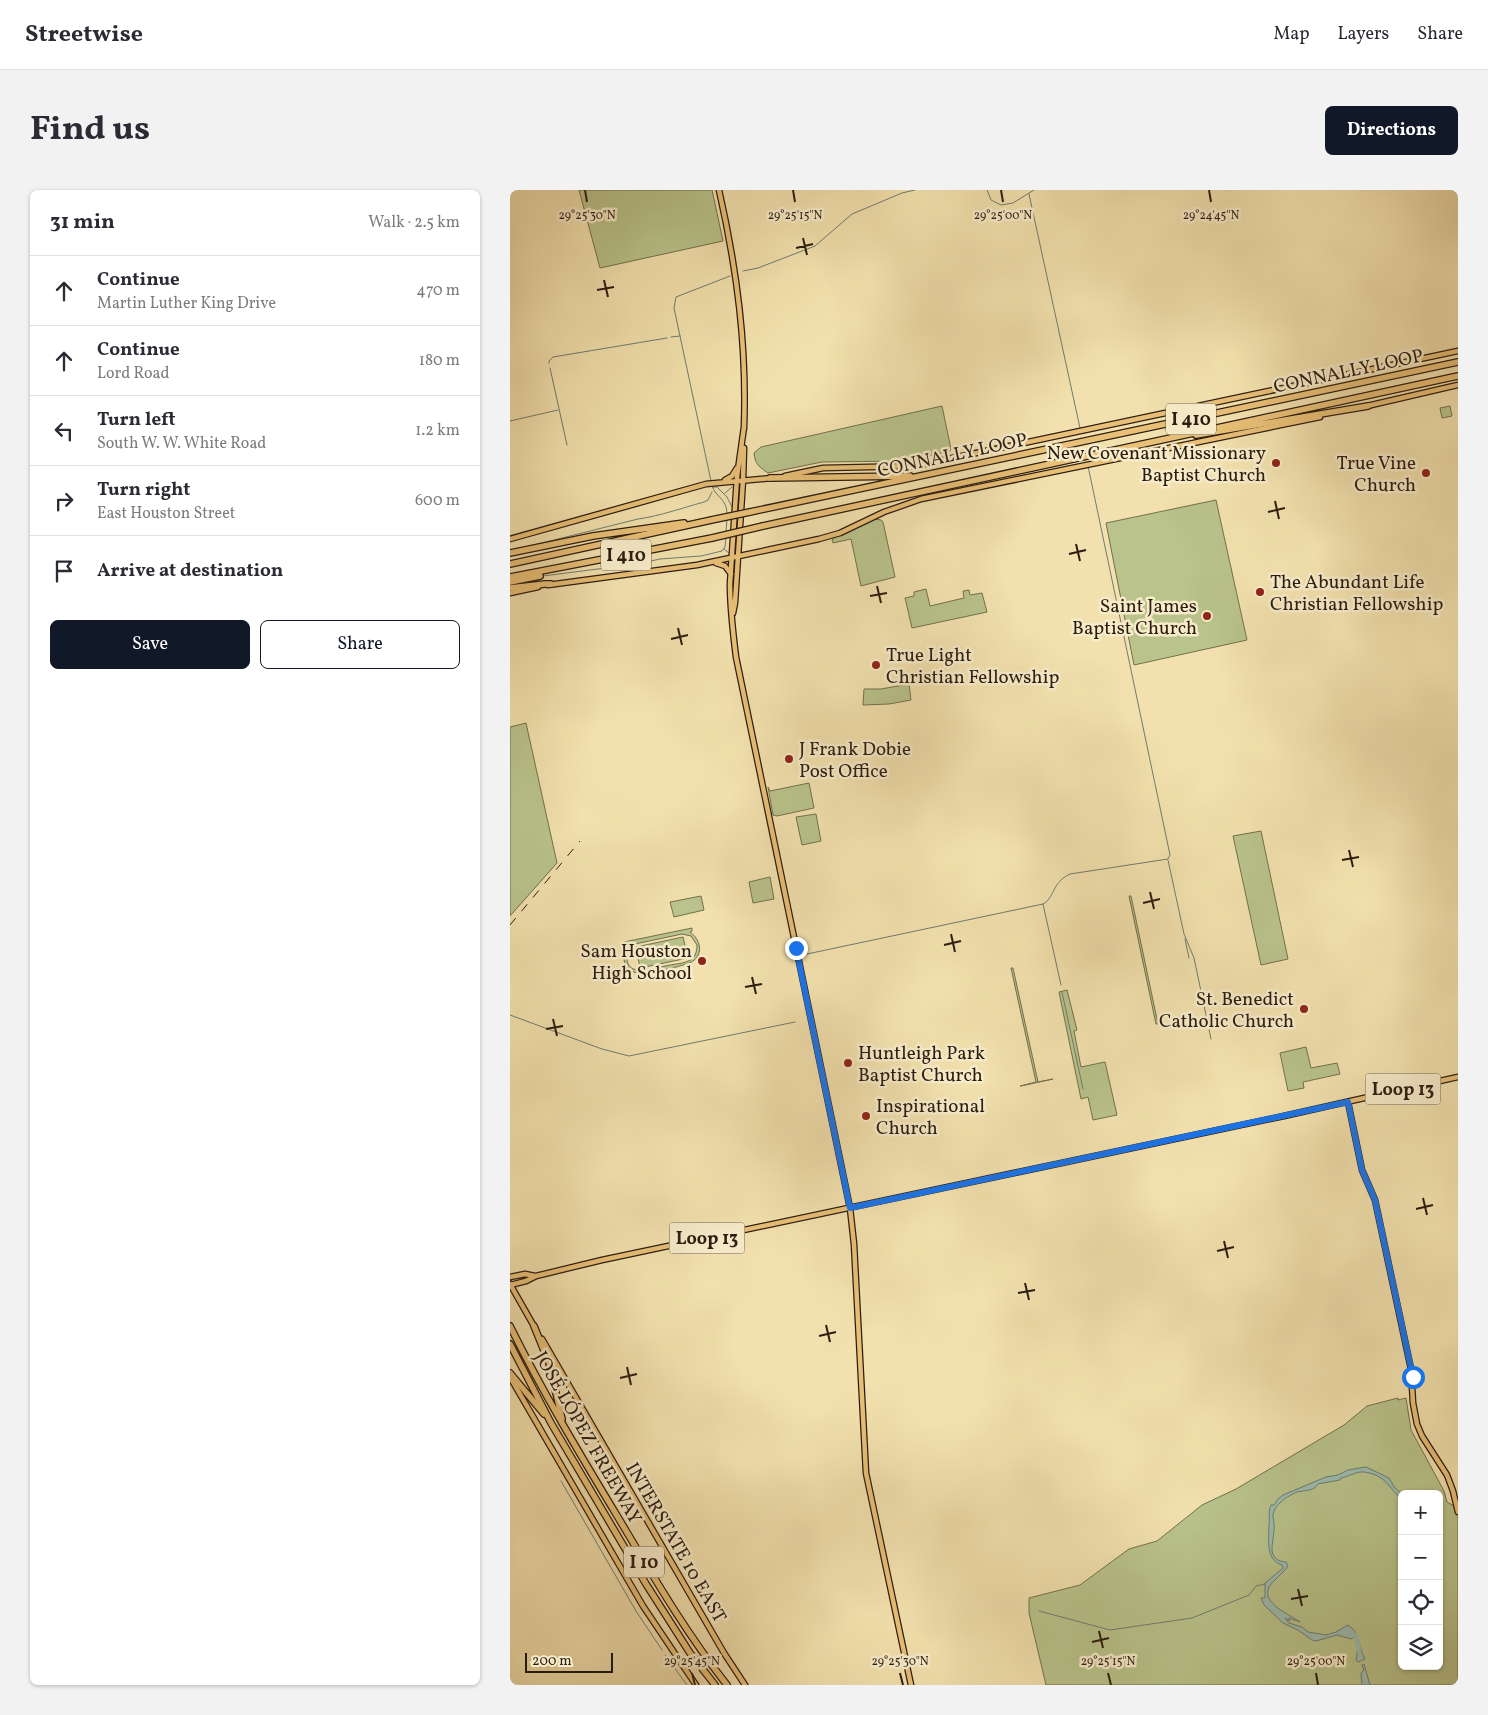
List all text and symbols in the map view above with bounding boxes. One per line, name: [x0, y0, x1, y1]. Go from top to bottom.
text: Streetwise: [25, 18, 143, 52]
text: Map: [1273, 22, 1309, 47]
text: Layers: [1337, 22, 1389, 47]
text: Share: [1417, 22, 1463, 47]
text: Find us: [30, 106, 150, 154]
button: Directions: [1325, 106, 1458, 155]
text: 31 min: [50, 208, 115, 237]
text: 29°25'30"N: [558, 208, 616, 224]
text: 29°25'15"N: [768, 208, 822, 224]
text: 29°25'00"N: [974, 208, 1032, 224]
text: 29°24'45"N: [1183, 208, 1239, 224]
text: Walk · 2.5 km: [368, 212, 460, 234]
text: Continue: [97, 267, 180, 293]
icon: ahead: [50, 277, 78, 305]
text: 470 m: [416, 280, 460, 302]
text: Martin Luther King Drive: [97, 293, 276, 315]
text: Continue: [97, 337, 180, 363]
street label: CONNALLY LOOP: [1271, 343, 1426, 401]
icon: ahead: [50, 347, 78, 375]
text: 180 m: [419, 350, 460, 372]
text: Lord Road: [97, 363, 170, 385]
road number: I 410: [1166, 403, 1216, 434]
text: Turn left: [97, 407, 176, 433]
icon: left: [50, 417, 78, 445]
text: 1.2 km: [415, 420, 460, 442]
street label: CONNALLY LOOP: [875, 427, 1030, 485]
text: South W. W. White Road: [97, 433, 266, 455]
place label: New Covenant Missionary Baptist Church: [1047, 441, 1266, 489]
place label: True Vine Church: [1337, 451, 1416, 499]
marker: New Covenant Missionary Baptist Church: [1270, 457, 1282, 469]
marker: True Vine Church: [1420, 467, 1432, 479]
text: Turn right: [97, 477, 190, 503]
icon: right: [50, 487, 78, 515]
text: 600 m: [415, 490, 460, 512]
text: East Houston Street: [97, 503, 235, 525]
road number: I 410: [601, 540, 651, 570]
icon: arrive: [50, 557, 78, 585]
text: Arrive at destination: [97, 558, 283, 584]
place label: The Abundant Life Christian Fellowship: [1270, 570, 1443, 618]
marker: The Abundant Life Christian Fellowship: [1254, 586, 1266, 598]
place label: Saint James Baptist Church: [1072, 594, 1197, 642]
marker: Saint James Baptist Church: [1201, 610, 1213, 622]
button: Save: [50, 620, 250, 669]
button: Share: [260, 620, 460, 669]
place label: True Light Christian Fellowship: [886, 643, 1059, 691]
marker: True Light Christian Fellowship: [870, 659, 882, 671]
place label: J Frank Dobie Post Office: [799, 737, 911, 785]
marker: J Frank Dobie Post Office: [783, 753, 795, 765]
route end: [785, 937, 808, 960]
place label: Sam Houston High School: [580, 939, 692, 987]
marker: Sam Houston High School: [696, 955, 708, 967]
place label: St. Benedict Catholic Church: [1159, 987, 1294, 1035]
marker: St. Benedict Catholic Church: [1298, 1003, 1310, 1015]
place label: Huntleigh Park Baptist Church: [858, 1041, 985, 1089]
marker: Huntleigh Park Baptist Church: [842, 1057, 854, 1069]
road number: Loop 13: [1366, 1074, 1440, 1104]
place label: Inspirational Church: [876, 1094, 985, 1142]
marker: Inspirational Church: [860, 1110, 872, 1122]
road number: Loop 13: [670, 1222, 744, 1254]
street label: JOSÉ LÓPEZ FREEWAY: [527, 1347, 647, 1529]
route start: [1402, 1366, 1425, 1389]
street label: INTERSTATE 10 EAST: [619, 1458, 732, 1628]
map controls: [1398, 1490, 1443, 1670]
button: +: [1398, 1490, 1443, 1535]
button: −: [1398, 1535, 1443, 1580]
road number: I 10: [624, 1546, 664, 1578]
button: locate: [1398, 1580, 1443, 1625]
button: layers: [1398, 1625, 1443, 1670]
scale bar: [525, 1650, 612, 1673]
text: 200 m: [532, 1652, 572, 1671]
text: 29°25'45"N: [664, 1654, 720, 1670]
text: 29°25'30"N: [871, 1654, 929, 1670]
text: 29°25'15"N: [1081, 1654, 1135, 1670]
text: 29°25'00"N: [1287, 1654, 1345, 1670]

